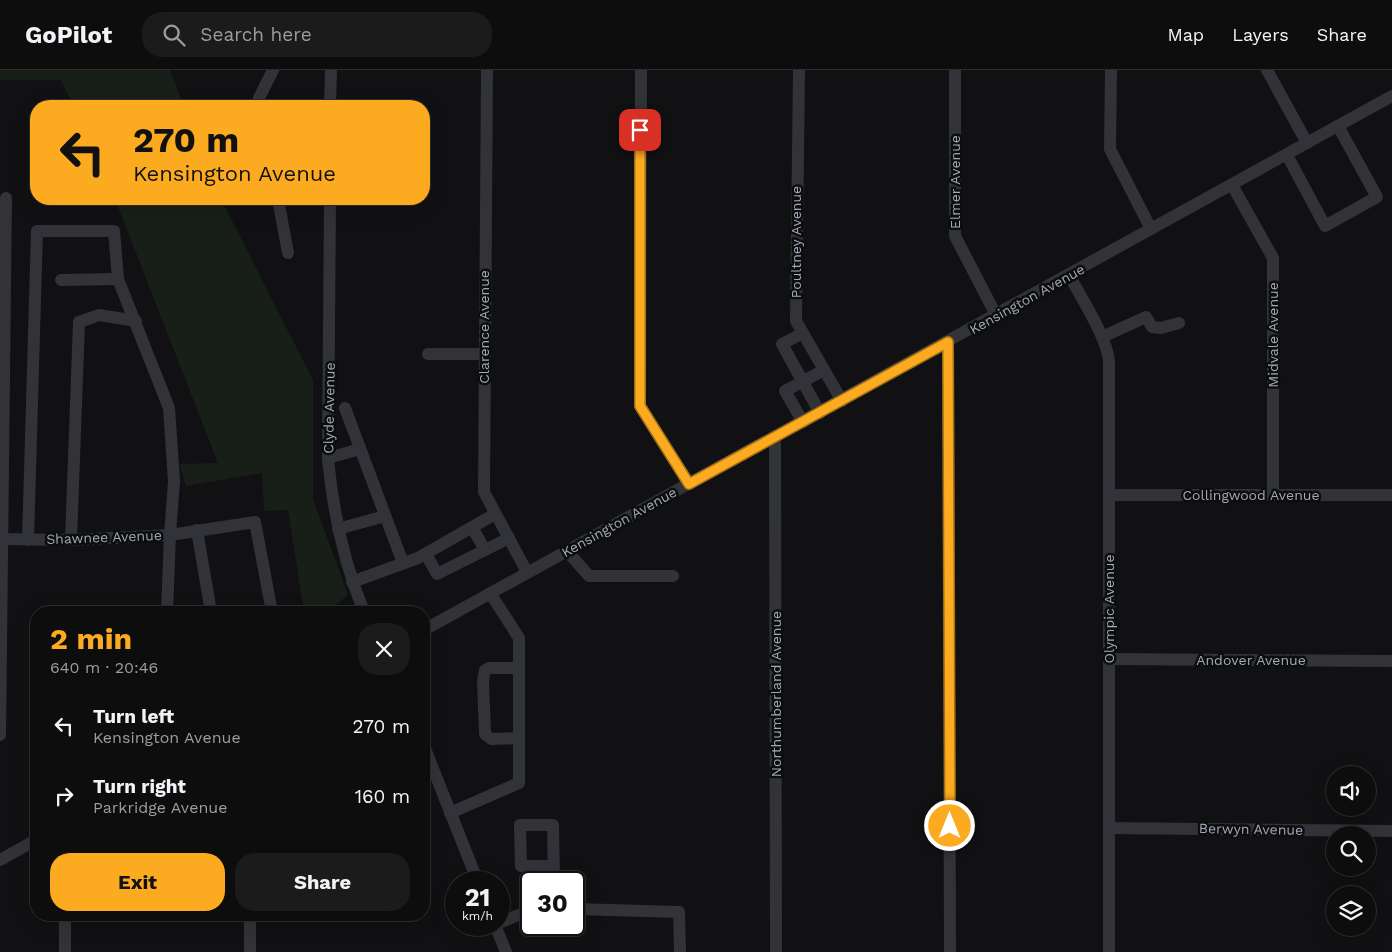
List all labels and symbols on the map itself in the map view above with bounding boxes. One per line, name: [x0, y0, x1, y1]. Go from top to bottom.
pin: [619, 109, 661, 151]
street label: Elmer Avenue: [947, 135, 963, 229]
street label: Poultney Avenue: [788, 186, 804, 298]
street label: Kensington Avenue: [967, 261, 1087, 337]
street label: Clarence Avenue: [476, 270, 492, 384]
street label: Midvale Avenue: [1265, 282, 1281, 388]
street label: Clyde Avenue: [320, 362, 338, 454]
street label: Kensington Avenue: [559, 484, 679, 560]
street label: Collingwood Avenue: [1182, 487, 1320, 503]
street label: Shawnee Avenue: [46, 527, 162, 547]
street label: Olympic Avenue: [1101, 554, 1117, 664]
street label: Northumberland Avenue: [768, 611, 784, 777]
street label: Andover Avenue: [1196, 652, 1306, 668]
position arrow: [923, 799, 975, 851]
street label: Berwyn Avenue: [1199, 820, 1303, 838]
speed limit sign: 30: [520, 871, 585, 936]

